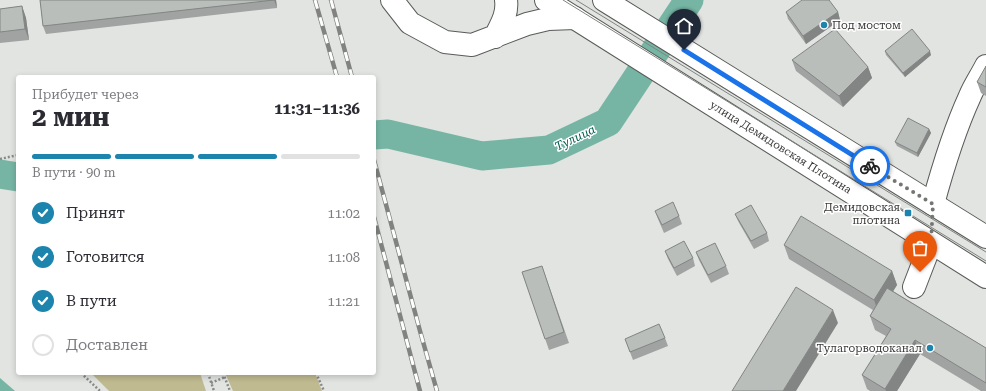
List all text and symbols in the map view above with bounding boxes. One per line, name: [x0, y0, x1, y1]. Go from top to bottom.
pin: [667, 9, 701, 50]
icon: home: [673, 15, 695, 37]
place label: Под мостом: [832, 19, 901, 32]
marker: Под мостом: [819, 20, 829, 30]
text: Прибудет через: [32, 87, 139, 102]
street label: улица Демидовская Плотина: [707, 98, 854, 197]
text: 11:31–11:36: [274, 100, 360, 118]
text: 2 мин: [32, 102, 110, 132]
water label: Тулица: [552, 122, 598, 154]
courier: [850, 146, 890, 186]
icon: bike: [859, 155, 881, 177]
text: В пути · 90 m: [32, 165, 116, 180]
place label: Демидовская плотина: [824, 201, 900, 227]
icon: check: [32, 202, 54, 224]
text: Принят: [66, 204, 125, 222]
text: 11:02: [328, 206, 360, 221]
marker: Демидовская плотина: [903, 208, 913, 218]
pin: [903, 231, 937, 272]
icon: bag: [909, 237, 931, 259]
icon: check: [32, 246, 54, 268]
text: Готовится: [66, 248, 144, 266]
text: 11:08: [328, 250, 360, 265]
icon: check: [32, 290, 54, 312]
text: В пути: [66, 292, 117, 310]
text: 11:21: [328, 294, 360, 309]
text: Доставлен: [66, 336, 148, 354]
place label: Тулагорводоканал: [816, 342, 922, 355]
marker: Тулагорводоканал: [925, 343, 935, 353]

